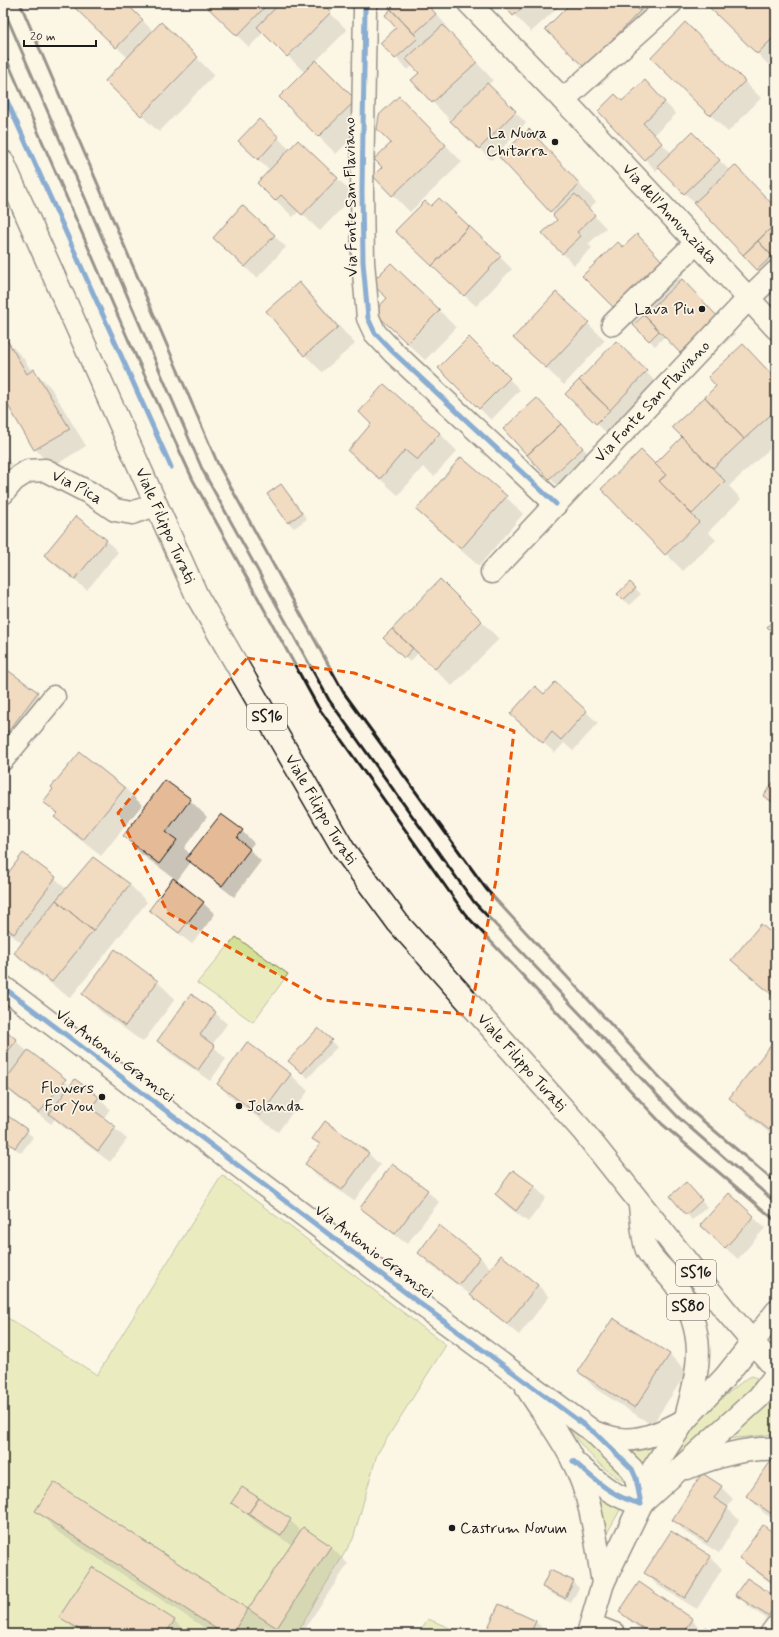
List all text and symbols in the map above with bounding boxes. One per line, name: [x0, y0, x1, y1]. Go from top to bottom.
scale bar: [24, 22, 96, 48]
text: 20 m: [30, 29, 56, 45]
street label: Via Fonte San Flaviano: [339, 117, 363, 277]
place label: La Nuova Chitarra: [486, 123, 547, 162]
marker: La Nuova Chitarra: [550, 137, 560, 147]
street label: Via dell'Annunziata: [617, 159, 722, 269]
place label: Lava Piu: [635, 299, 694, 320]
marker: Lava Piu: [697, 304, 707, 314]
street label: Via Fonte San Flaviano: [590, 336, 715, 467]
street label: Viale Filippo Turati: [130, 464, 200, 587]
street label: Via Pica: [48, 465, 107, 509]
road number: SS16: [247, 704, 287, 730]
street label: Viale Filippo Turati: [280, 750, 362, 869]
street label: Via Antonio Gramsci: [51, 1004, 179, 1108]
street label: Viale Filippo Turati: [473, 1009, 571, 1116]
place label: Flowers For You: [41, 1078, 94, 1117]
marker: Flowers For You: [97, 1092, 107, 1102]
place label: Jolanda: [247, 1096, 304, 1117]
marker: Jolanda: [234, 1101, 244, 1111]
street label: Via Antonio Gramsci: [310, 1200, 438, 1304]
road number: SS16: [676, 1260, 716, 1286]
road number: SS80: [667, 1294, 709, 1320]
place label: Castrum Novum: [460, 1518, 567, 1539]
marker: Castrum Novum: [447, 1523, 457, 1533]

